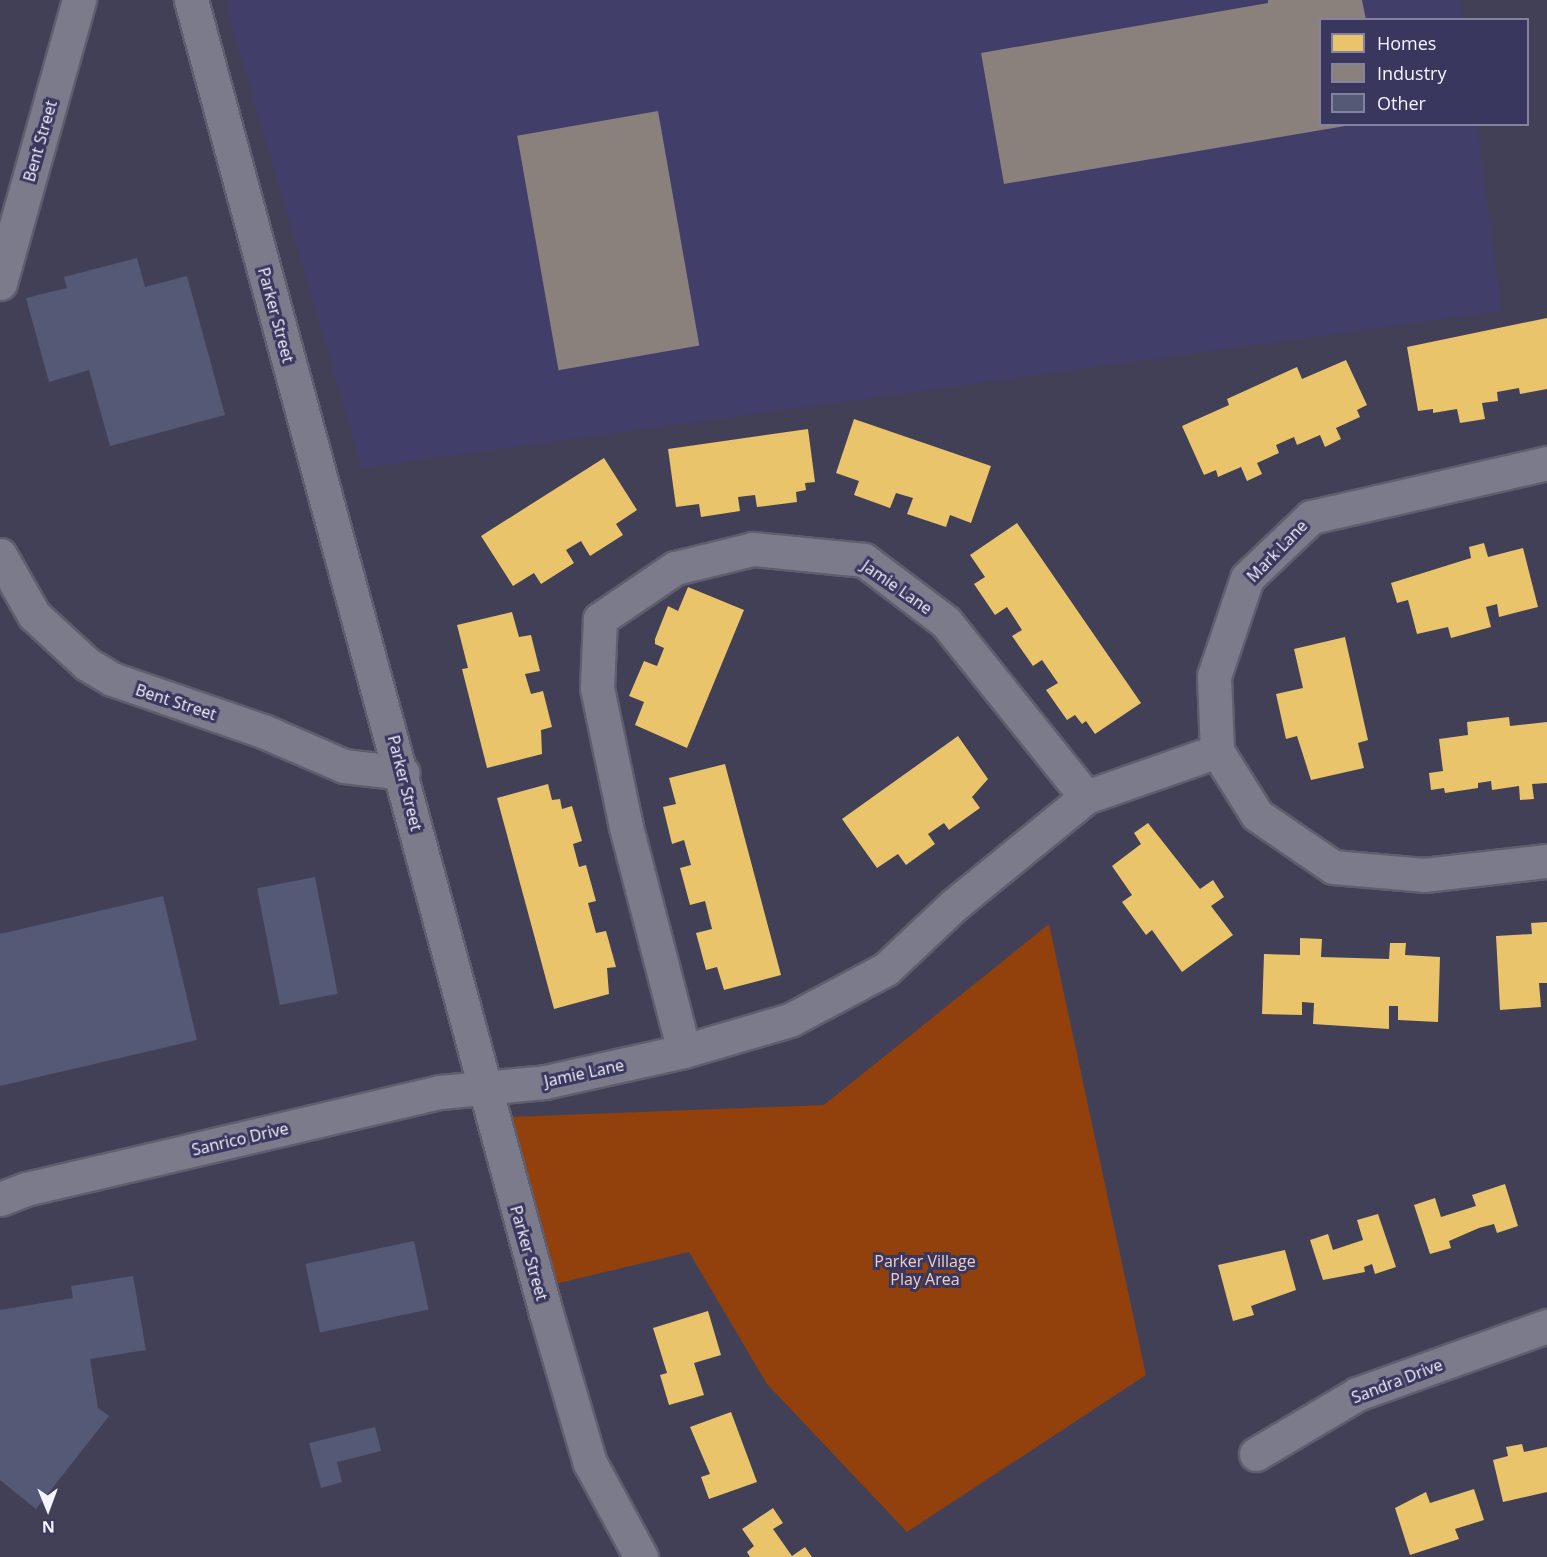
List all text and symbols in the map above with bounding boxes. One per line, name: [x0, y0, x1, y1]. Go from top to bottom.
legend: [1319, 18, 1529, 126]
text: Homes: [1377, 31, 1436, 55]
text: Industry: [1377, 61, 1447, 85]
text: Other: [1377, 91, 1426, 115]
street label: Bent Street: [19, 98, 61, 184]
street label: Parker Street: [254, 265, 298, 365]
street label: Mark Lane: [1243, 516, 1311, 586]
street label: Jamie Lane: [858, 556, 936, 618]
street label: Bent Street: [133, 680, 219, 724]
street label: Parker Street: [384, 733, 426, 833]
street label: Jamie Lane: [542, 1055, 626, 1091]
street label: Sanrico Drive: [190, 1119, 290, 1159]
street label: Parker Street: [506, 1203, 552, 1303]
park label: Parker Village Play Area: [874, 1251, 976, 1289]
street label: Sandra Drive: [1349, 1355, 1445, 1407]
north arrow: [18, 1479, 78, 1539]
text: N: [42, 1516, 55, 1538]

